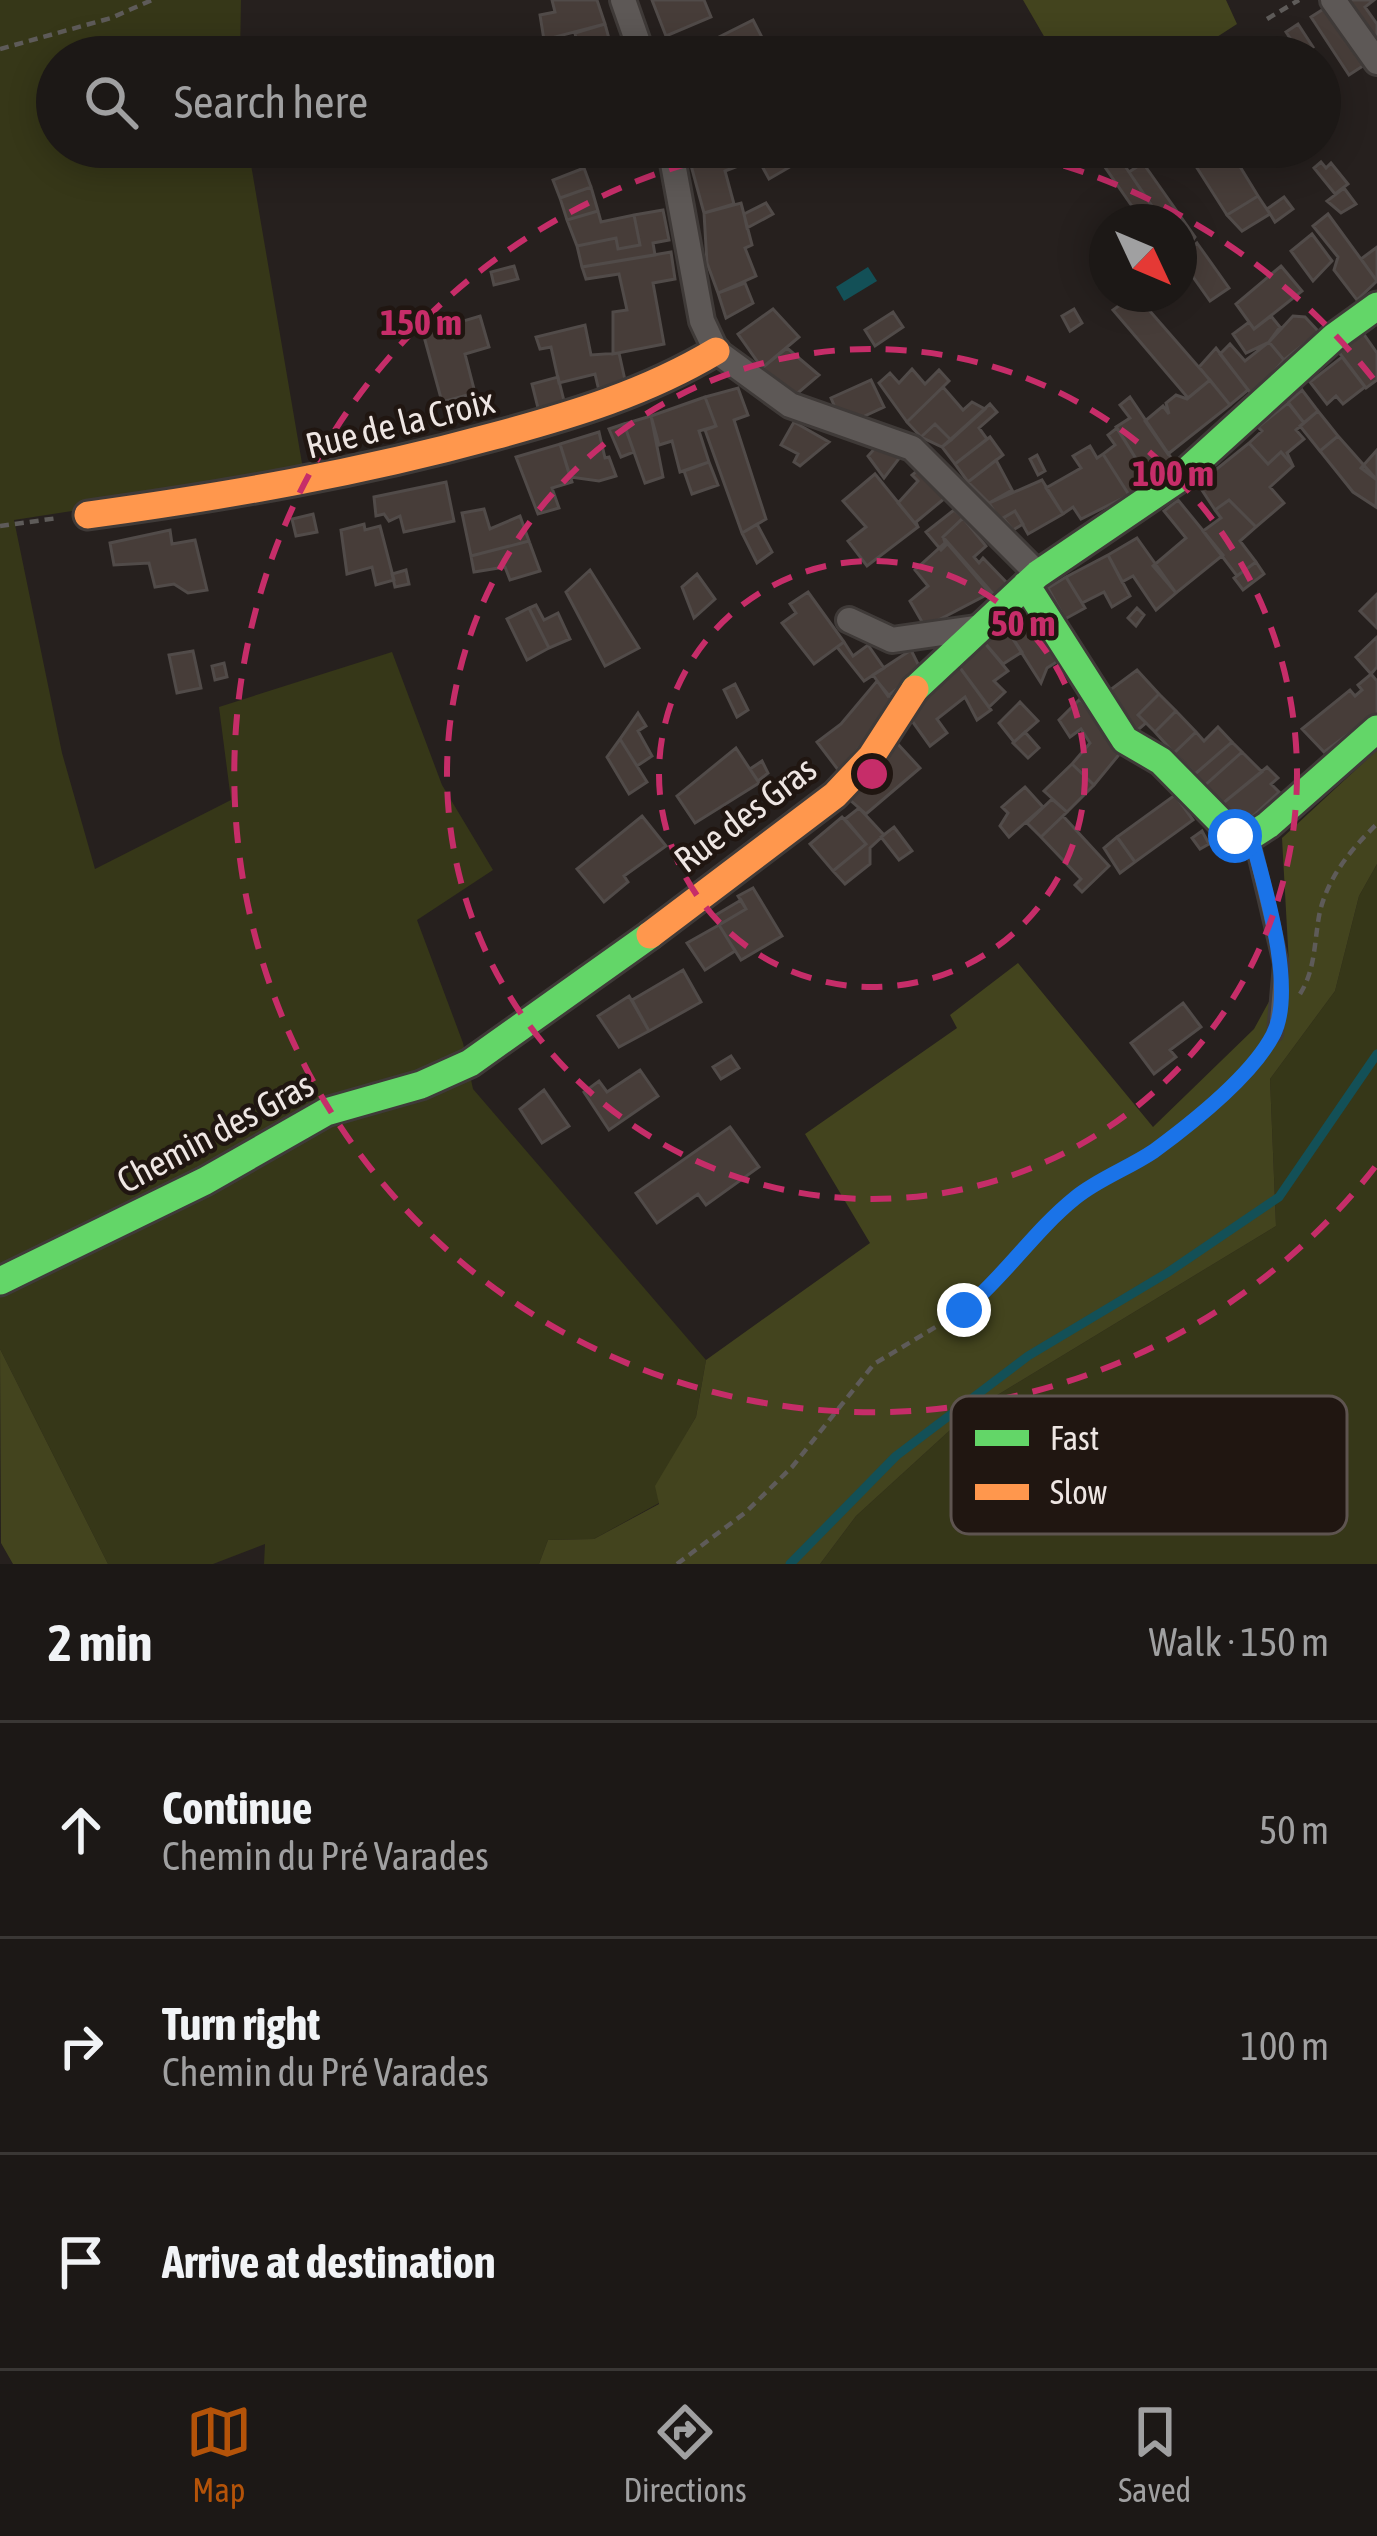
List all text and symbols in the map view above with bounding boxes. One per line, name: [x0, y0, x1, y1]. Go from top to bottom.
search box: [36, 36, 1341, 168]
icon: search: [78, 69, 144, 135]
text: Search here: [174, 76, 368, 128]
north arrow: [1089, 204, 1197, 312]
text: 150 m: [380, 301, 462, 343]
street label: Rue de la Croix: [301, 379, 499, 467]
text: 100 m: [1132, 452, 1214, 494]
text: 50 m: [991, 602, 1055, 644]
street label: Rue des Gras: [666, 747, 824, 881]
centre of rings: [851, 753, 893, 795]
route start: [1208, 809, 1262, 863]
street label: Chemin des Gras: [110, 1063, 320, 1201]
route end: [937, 1283, 991, 1337]
legend: [951, 1396, 1347, 1534]
text: Fast: [1050, 1419, 1099, 1457]
text: Slow: [1050, 1473, 1107, 1511]
text: 2 min: [48, 1613, 152, 1672]
text: Walk · 150 m: [1149, 1620, 1329, 1664]
text: Continue: [162, 1782, 313, 1834]
icon: ahead: [48, 1797, 114, 1863]
text: 50 m: [1259, 1808, 1329, 1852]
text: Chemin du Pré Varades: [162, 1834, 489, 1878]
text: Turn right: [162, 1998, 320, 2050]
icon: right: [48, 2013, 114, 2079]
text: 100 m: [1241, 2024, 1329, 2068]
text: Chemin du Pré Varades: [162, 2050, 489, 2094]
icon: arrive: [48, 2229, 114, 2295]
text: Arrive at destination: [162, 2236, 496, 2288]
tab: Map: [186, 2399, 252, 2509]
tab: Directions: [623, 2399, 747, 2509]
tab: Saved: [1118, 2399, 1191, 2509]

